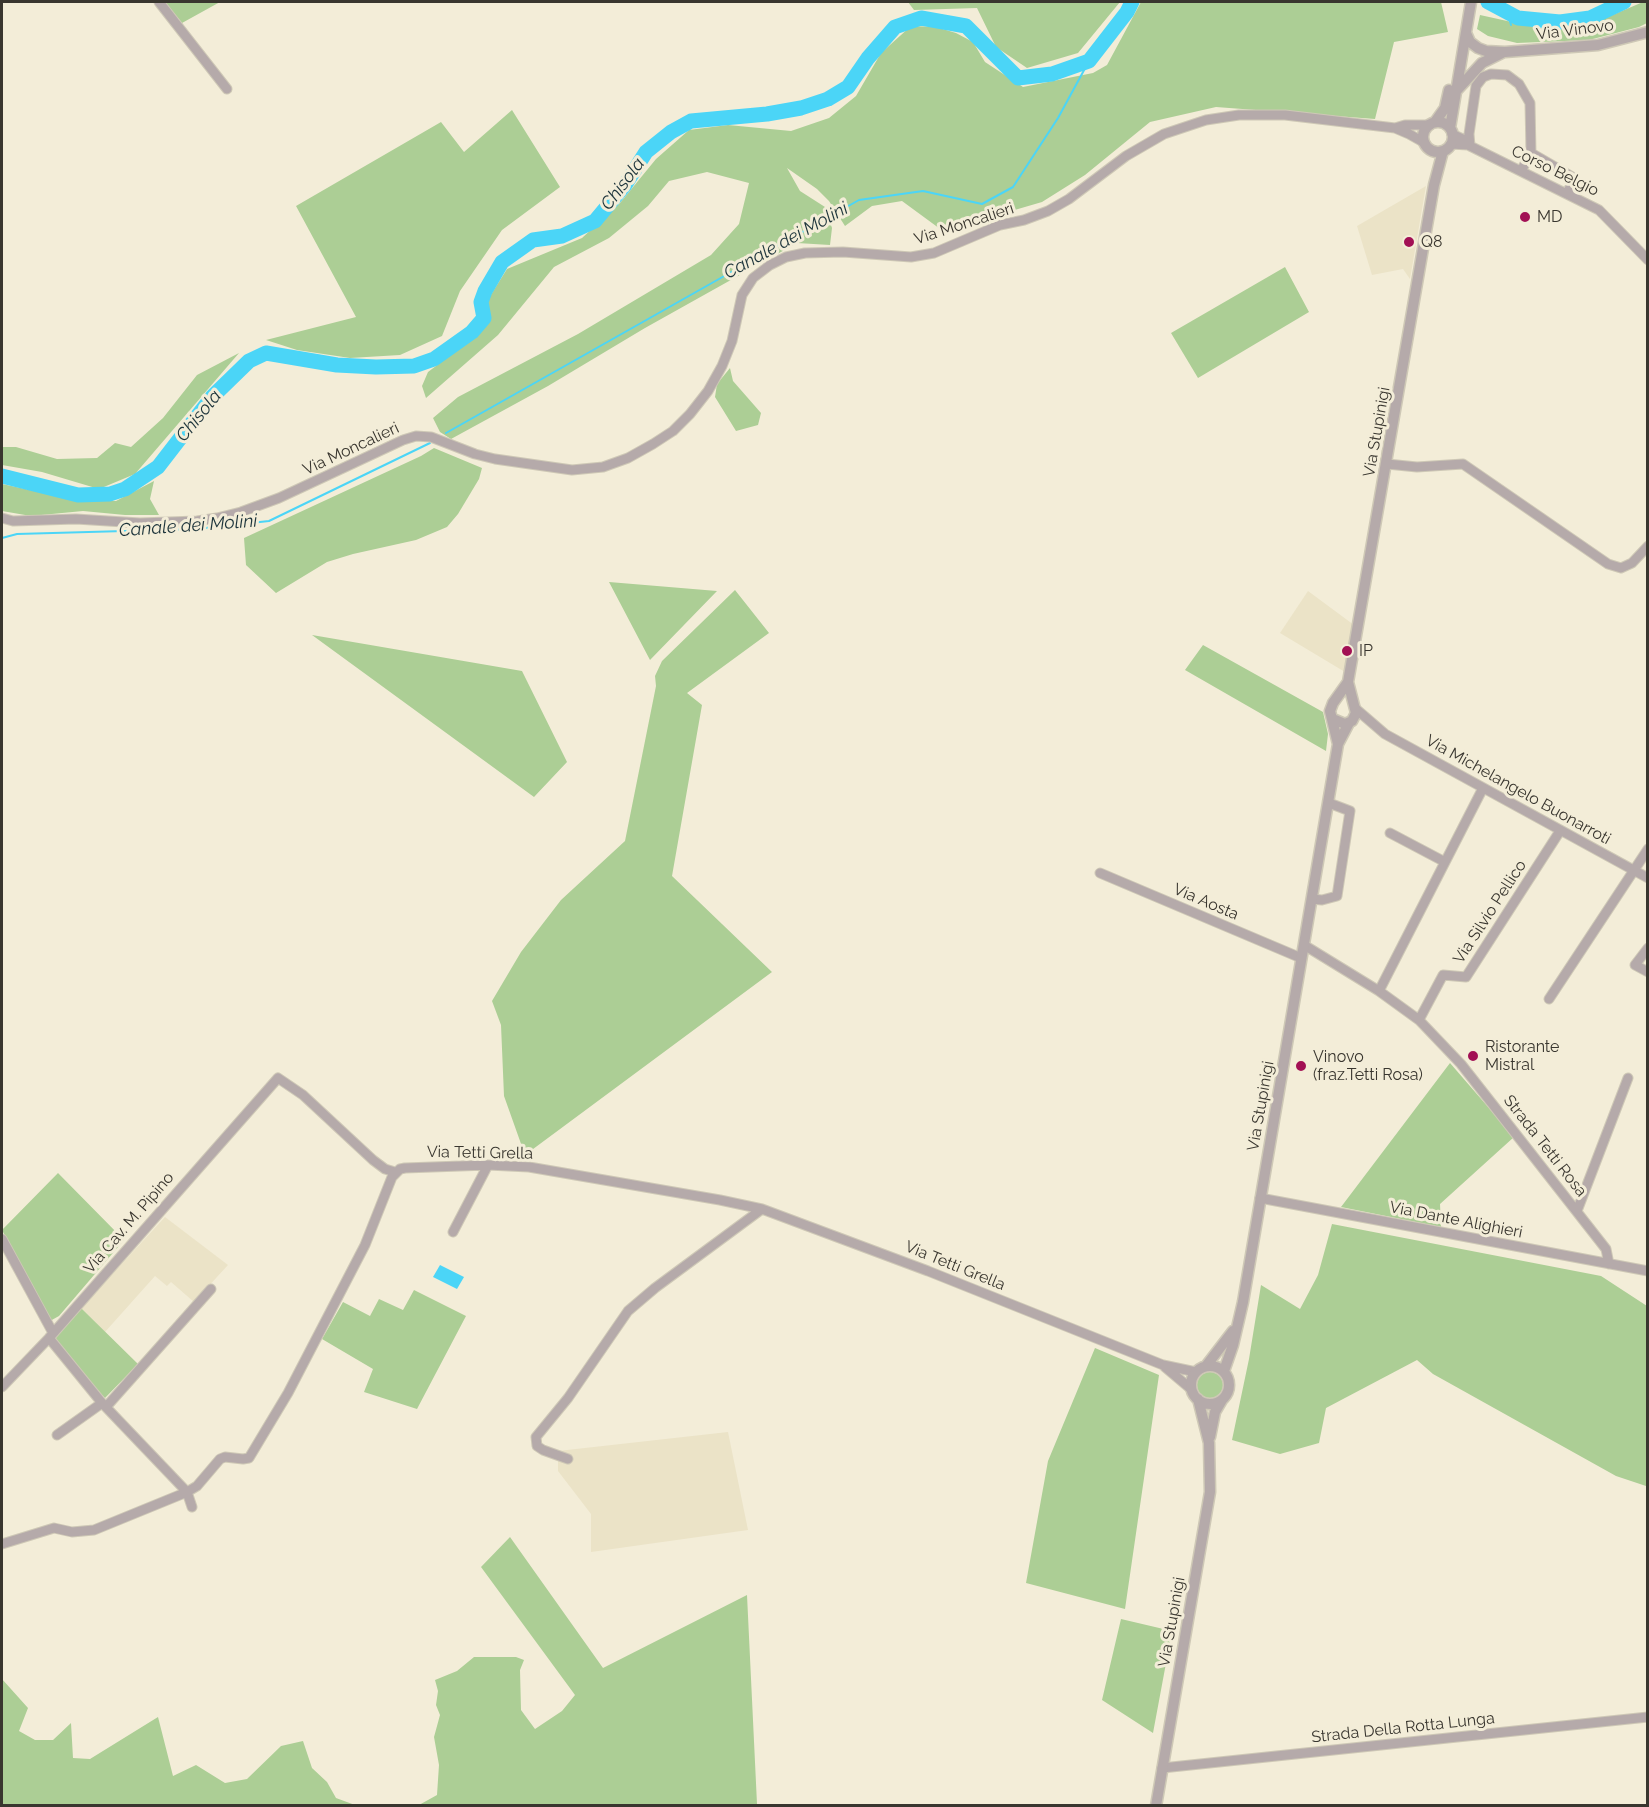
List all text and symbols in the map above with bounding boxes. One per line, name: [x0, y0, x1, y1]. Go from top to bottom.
street label: Via Vinovo: [1535, 16, 1615, 44]
street label: Corso Belgio: [1508, 142, 1602, 200]
water label: Chisola: [596, 154, 650, 214]
water label: Canale dei Molini: [720, 198, 852, 284]
street label: Via Moncalieri: [912, 199, 1016, 249]
place label: MD: [1537, 207, 1562, 227]
marker: MD: [1518, 210, 1532, 224]
place label: Q8: [1421, 232, 1442, 252]
marker: Q8: [1402, 235, 1416, 249]
street label: Via Stupinigi: [1360, 385, 1394, 479]
water label: Chisola: [172, 386, 226, 446]
street label: Via Moncalieri: [300, 418, 402, 480]
water label: Canale dei Molini: [118, 510, 258, 542]
place label: IP: [1359, 641, 1373, 661]
marker: IP: [1340, 644, 1354, 658]
street label: Via Michelangelo Buonarroti: [1422, 731, 1614, 849]
street label: Via Silvio Pellico: [1449, 857, 1531, 967]
street label: Via Aosta: [1170, 880, 1242, 924]
place label: Ristorante Mistral: [1485, 1037, 1559, 1075]
place label: Vinovo (fraz.Tetti Rosa): [1313, 1047, 1423, 1085]
marker: Ristorante Mistral: [1466, 1049, 1480, 1063]
street label: Via Stupinigi: [1244, 1059, 1278, 1153]
marker: Vinovo (fraz.Tetti Rosa): [1294, 1059, 1308, 1073]
street label: Strada Tetti Rosa: [1499, 1091, 1591, 1201]
street label: Via Tetti Grella: [427, 1142, 533, 1164]
street label: Via Cav. M. Pipino: [80, 1168, 178, 1278]
street label: Via Dante Alighieri: [1388, 1198, 1524, 1242]
street label: Via Tetti Grella: [902, 1237, 1008, 1295]
street label: Via Stupinigi: [1155, 1575, 1189, 1669]
street label: Strada Della Rotta Lunga: [1310, 1709, 1496, 1747]

